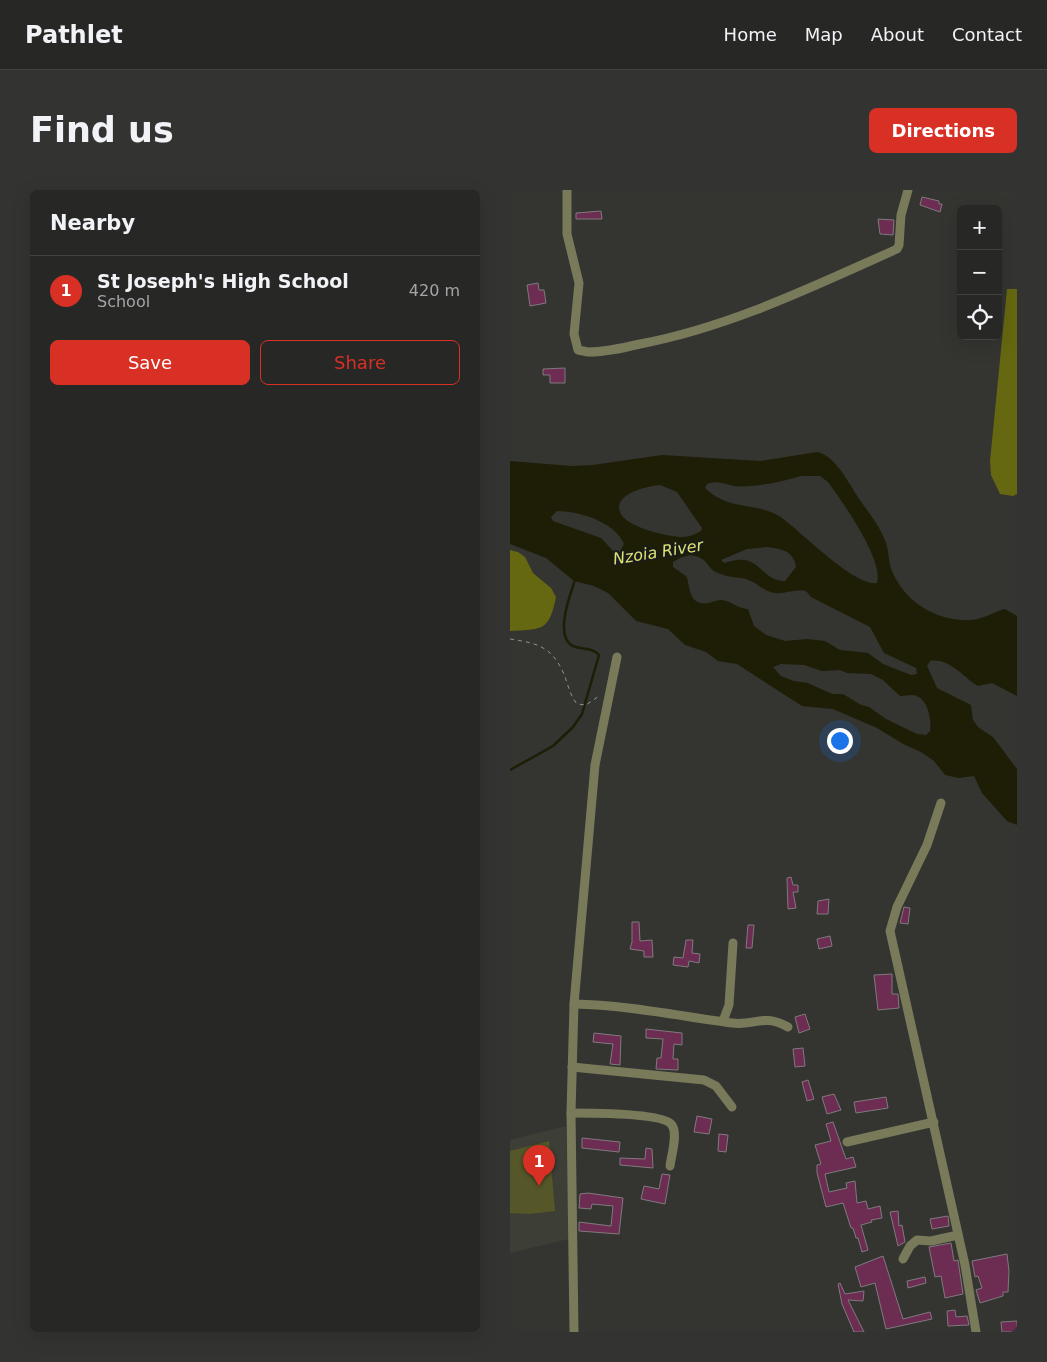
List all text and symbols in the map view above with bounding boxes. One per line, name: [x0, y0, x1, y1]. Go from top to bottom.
text: Pathlet: [25, 21, 123, 49]
text: Home: [724, 24, 777, 45]
text: Map: [805, 24, 843, 45]
text: About: [871, 24, 924, 45]
text: Contact: [952, 24, 1022, 45]
button: Directions: [869, 108, 1017, 153]
text: Find us: [30, 110, 174, 150]
map controls: [957, 205, 1002, 340]
button: +: [957, 205, 1002, 250]
text: Nearby: [50, 211, 135, 235]
button: −: [957, 250, 1002, 295]
text: St Joseph's High School: [97, 270, 349, 292]
text: 1: [60, 281, 72, 300]
text: 420 m: [409, 281, 460, 300]
text: School: [97, 292, 150, 311]
button: locate: [957, 295, 1002, 340]
button: Save: [50, 340, 250, 385]
button: Share: [260, 340, 460, 385]
water label: Nzoia River: [612, 535, 706, 568]
your location: [827, 728, 853, 754]
pin: 1: [523, 1145, 555, 1186]

